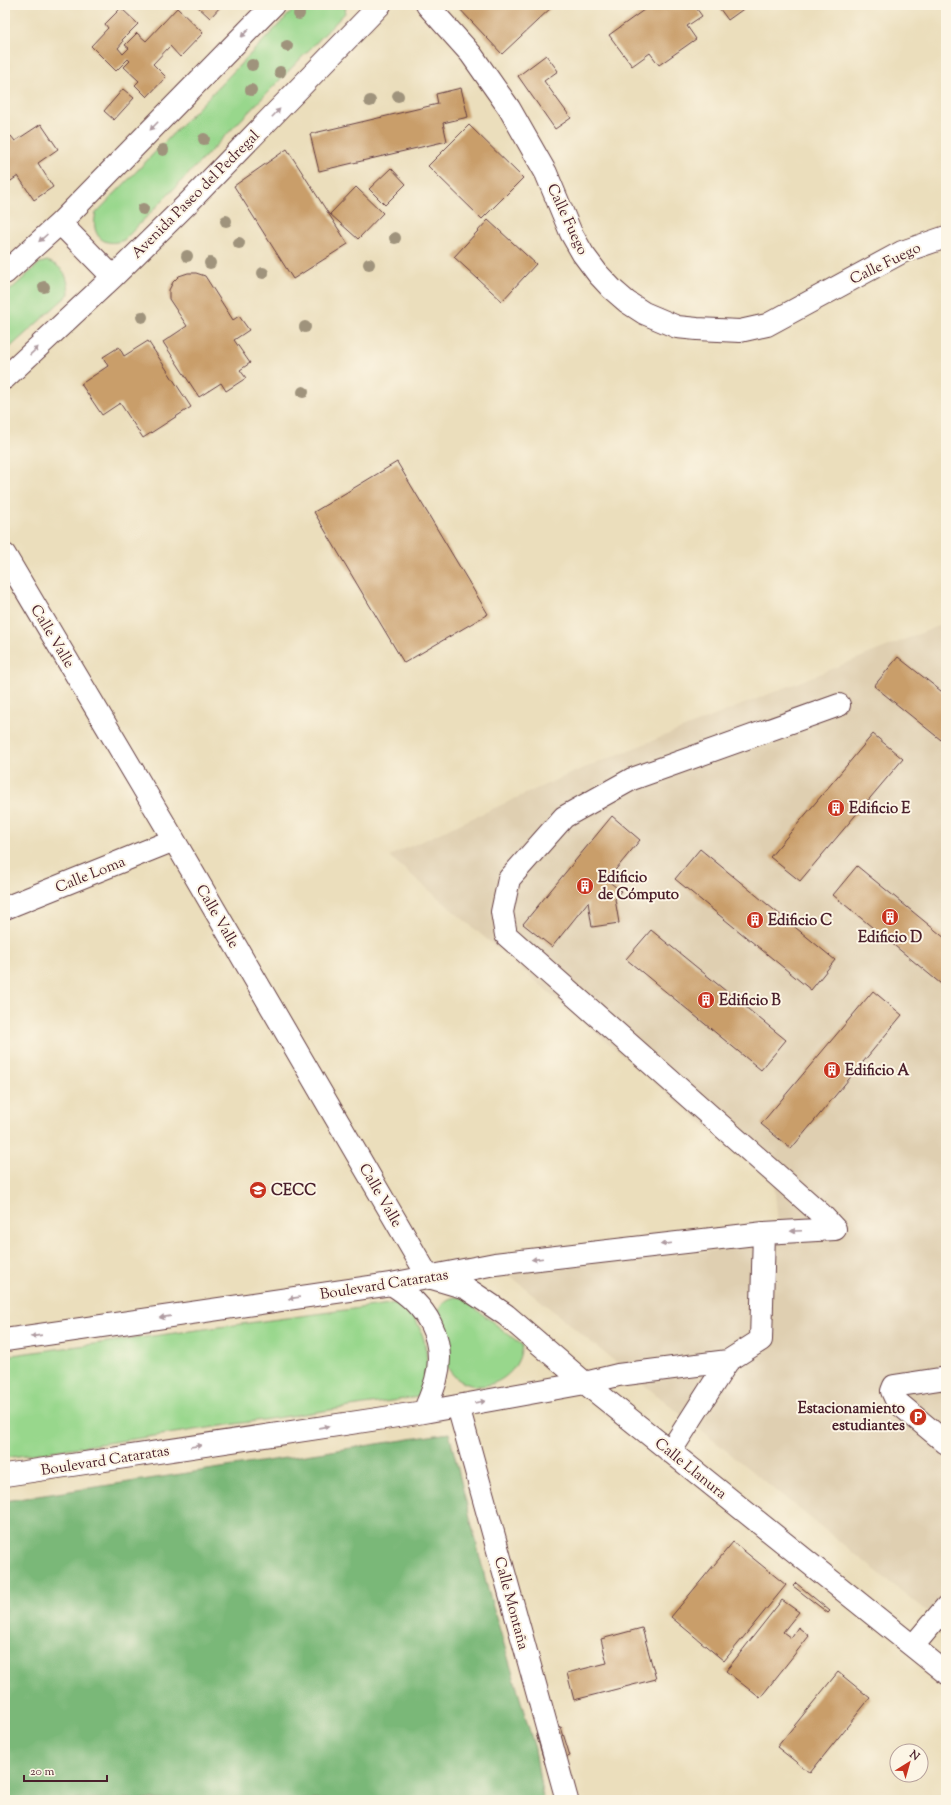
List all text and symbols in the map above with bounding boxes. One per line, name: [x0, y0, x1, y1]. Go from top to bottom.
one-way arrow: [240, 28, 250, 38]
one-way arrow: [271, 108, 281, 118]
one-way arrow: [150, 121, 159, 131]
street label: Avenida Paseo del Pedregal: [127, 126, 265, 264]
street label: Calle Fuego: [541, 181, 592, 259]
one-way arrow: [38, 234, 49, 243]
street label: Calle Fuego: [847, 238, 925, 291]
one-way arrow: [29, 347, 38, 356]
street label: Calle Valle: [25, 601, 79, 672]
building icon: Edificio E: [826, 798, 846, 818]
place label: Edificio E: [849, 799, 911, 820]
street label: Calle Loma: [52, 852, 129, 899]
place label: Edificio de Cómputo: [598, 868, 679, 906]
building icon: Edificio de Cómputo: [575, 876, 595, 896]
street label: Calle Valle: [190, 881, 243, 953]
building icon: Edificio D: [880, 907, 900, 927]
building icon: Edificio C: [745, 910, 765, 930]
place label: Edificio C: [768, 911, 832, 932]
place label: Edificio D: [858, 928, 922, 949]
building icon: Edificio B: [696, 990, 716, 1010]
place label: Edificio B: [719, 991, 781, 1012]
building icon: Edificio A: [822, 1060, 842, 1080]
place label: Edificio A: [845, 1061, 910, 1082]
street label: Calle Valle: [353, 1160, 406, 1232]
school or university icon: CECC: [248, 1180, 268, 1200]
place label: CECC: [271, 1181, 316, 1202]
one-way arrow: [789, 1228, 802, 1234]
one-way arrow: [660, 1241, 672, 1247]
one-way arrow: [531, 1256, 543, 1262]
street label: Boulevard Cataratas: [319, 1265, 450, 1306]
one-way arrow: [288, 1295, 300, 1301]
one-way arrow: [159, 1314, 171, 1320]
one-way arrow: [30, 1333, 42, 1339]
one-way arrow: [474, 1398, 486, 1404]
place label: Estacionamiento estudiantes: [798, 1399, 905, 1437]
parking icon: Estacionamiento estudiantes: [908, 1407, 928, 1427]
one-way arrow: [318, 1424, 330, 1430]
street label: Calle Llanura: [650, 1434, 731, 1505]
street label: Boulevard Cataratas: [40, 1441, 171, 1482]
one-way arrow: [190, 1443, 202, 1449]
street label: Calle Montaña: [488, 1555, 533, 1652]
north arrow: [889, 1743, 929, 1783]
text: N: [905, 1746, 923, 1765]
scale bar: [24, 1757, 107, 1783]
text: 20 m: [30, 1763, 55, 1781]

